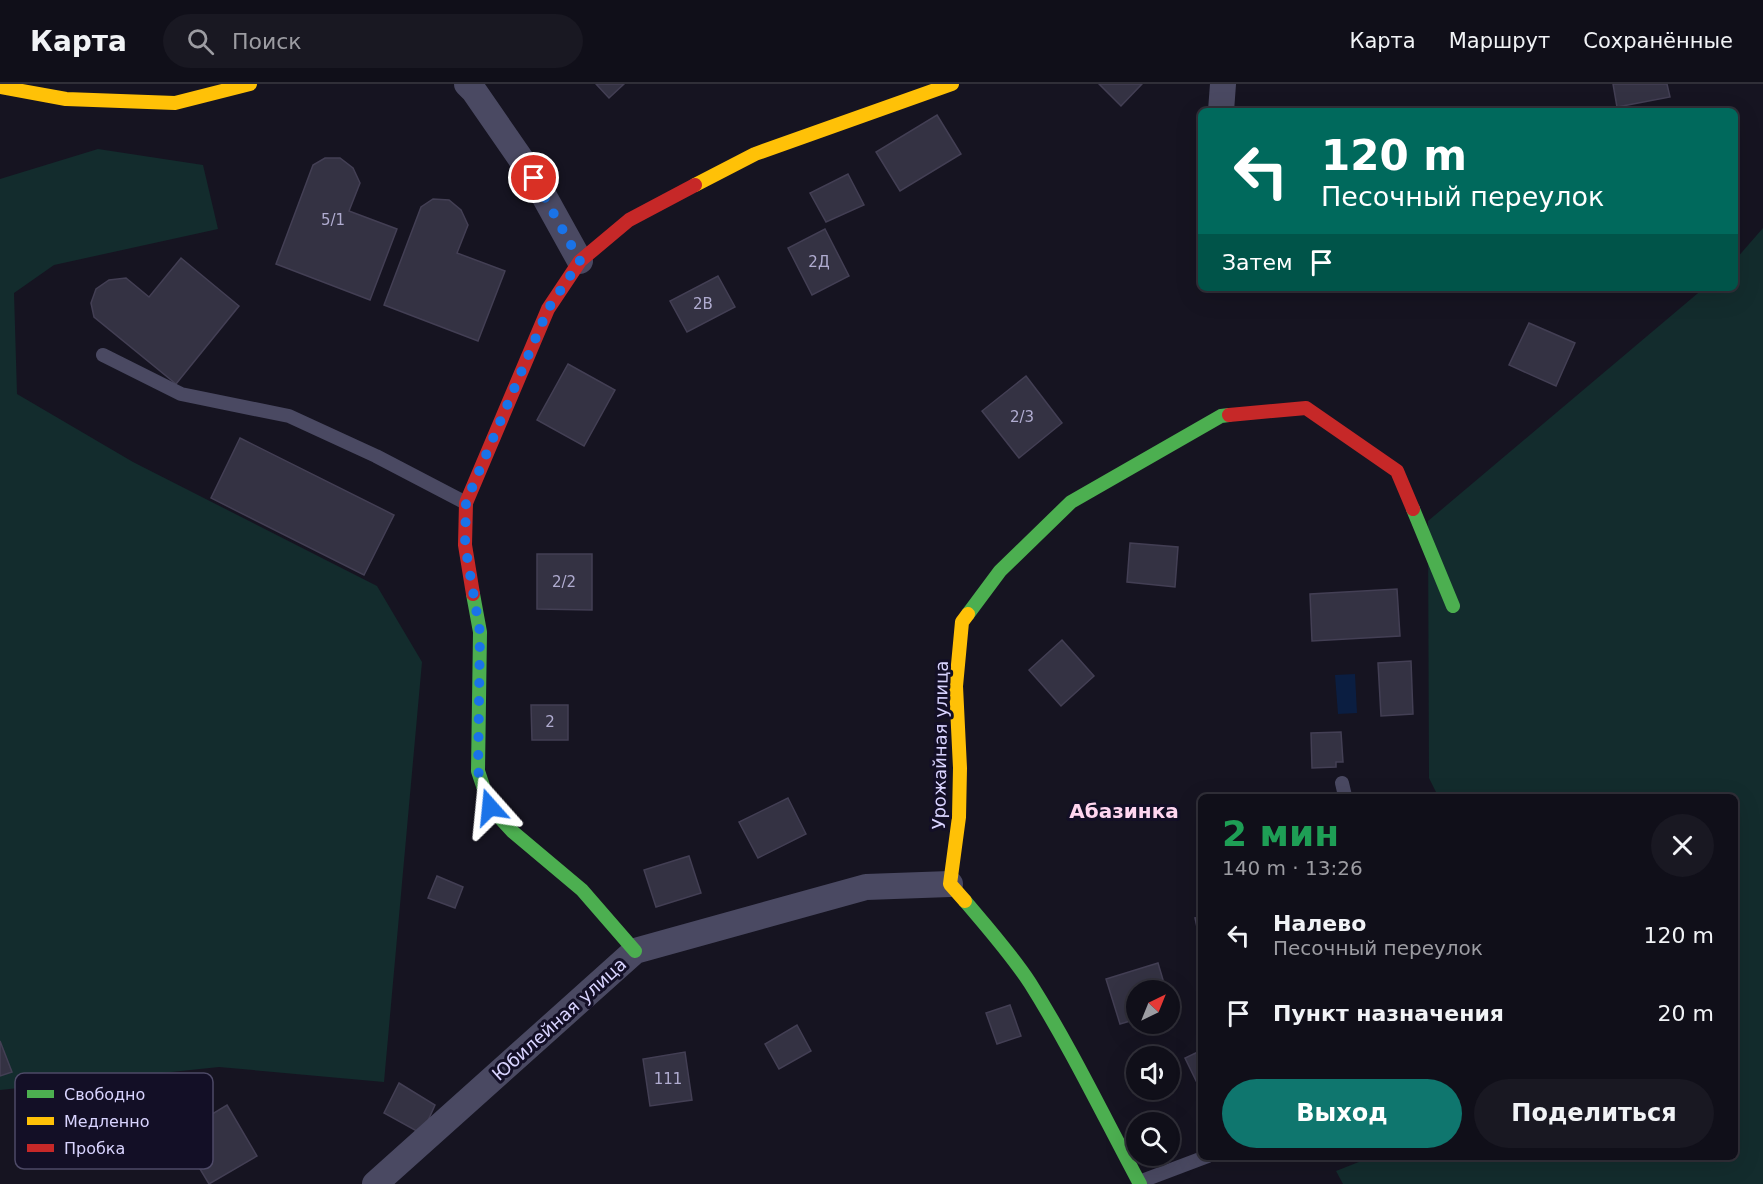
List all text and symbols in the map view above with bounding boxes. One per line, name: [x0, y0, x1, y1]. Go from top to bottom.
search box: [163, 14, 583, 68]
text: Карта: [30, 25, 127, 58]
icon: search: [184, 25, 217, 58]
text: Поиск: [232, 29, 302, 54]
text: Карта: [1350, 29, 1416, 53]
text: Маршрут: [1449, 29, 1550, 53]
text: Сохранённые: [1583, 29, 1733, 53]
text: 120 m: [1321, 131, 1467, 180]
icon: left: [1222, 132, 1300, 210]
pin: [508, 152, 559, 203]
icon: arrive: [517, 161, 550, 194]
text: Песочный переулок: [1321, 181, 1604, 212]
house number: 5/1: [321, 211, 345, 229]
icon: arrive: [1305, 246, 1338, 279]
text: Затем: [1222, 250, 1293, 275]
house number: 2Д: [808, 253, 830, 271]
house number: 2В: [693, 295, 713, 313]
house number: 2/3: [1010, 408, 1034, 426]
house number: 2/2: [552, 573, 576, 591]
street label: Урожайная улица: [928, 660, 952, 830]
house number: 2: [545, 713, 555, 731]
position arrow: [458, 775, 522, 839]
district label: Абазинка: [1069, 799, 1179, 823]
text: 2 мин: [1222, 813, 1339, 854]
button: close: [1651, 814, 1714, 877]
text: 140 m · 13:26: [1222, 856, 1363, 880]
text: Налево: [1273, 911, 1366, 936]
icon: left: [1222, 919, 1255, 952]
text: 120 m: [1644, 923, 1714, 948]
text: Песочный переулок: [1273, 936, 1483, 960]
street label: Юбилейная улица: [488, 953, 630, 1085]
north arrow: [1126, 980, 1180, 1034]
map controls: [1126, 980, 1180, 1166]
icon: arrive: [1222, 997, 1255, 1030]
text: Пункт назначения: [1273, 1001, 1504, 1026]
text: 20 m: [1658, 1001, 1714, 1026]
button: sound: [1126, 1046, 1180, 1100]
house number: 111: [654, 1070, 682, 1088]
legend: [15, 1073, 213, 1169]
button: Выход: [1222, 1079, 1462, 1148]
button: Поделиться: [1474, 1079, 1714, 1148]
text: Свободно: [64, 1085, 145, 1104]
text: Медленно: [64, 1112, 150, 1131]
button: search: [1126, 1112, 1180, 1166]
text: Пробка: [64, 1139, 125, 1158]

